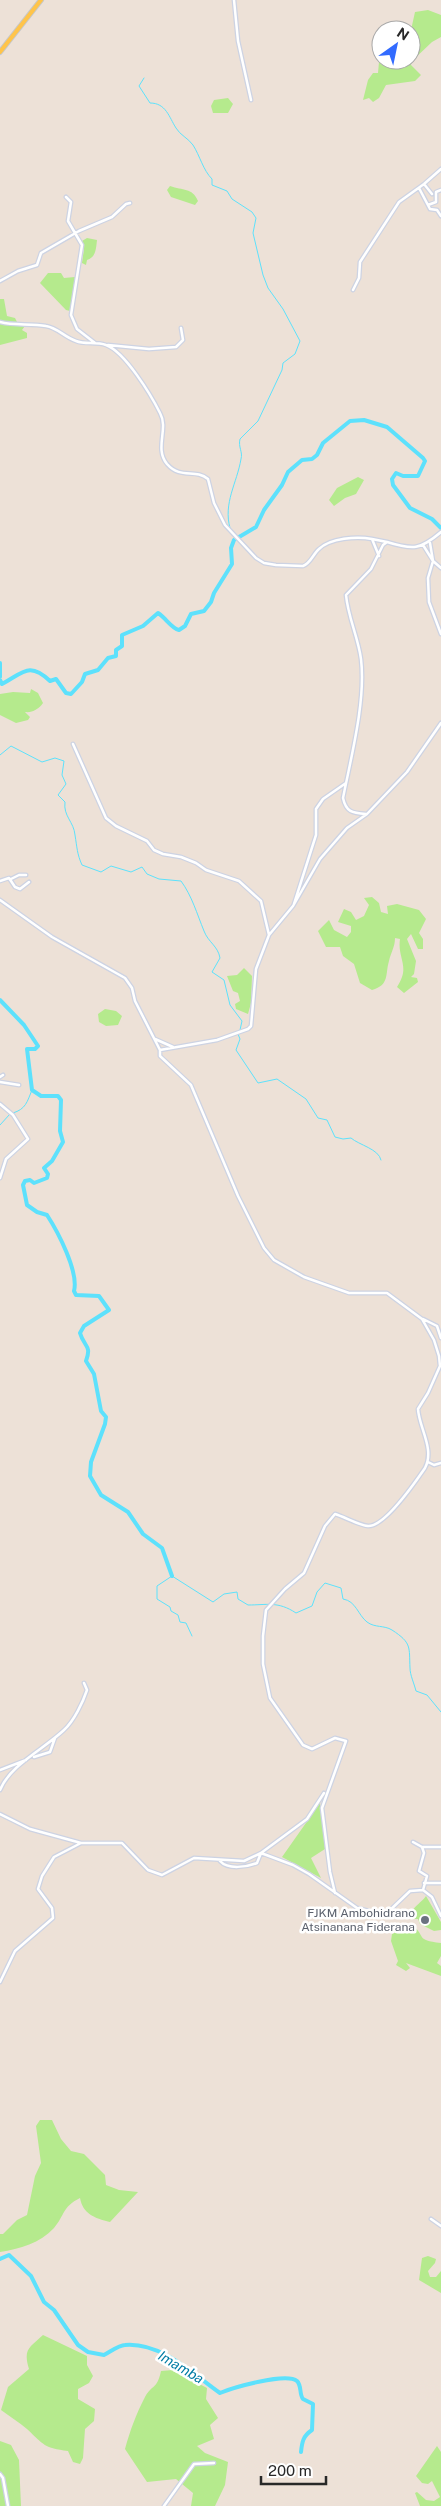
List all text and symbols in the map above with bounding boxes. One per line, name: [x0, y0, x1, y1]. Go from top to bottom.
north arrow: [371, 20, 421, 70]
text: N: [394, 24, 412, 44]
place label: FJKM Ambohidrano Atsinanana Fiderana: [301, 1906, 415, 1934]
marker: FJKM Ambohidrano Atsinanana Fiderana: [419, 1914, 431, 1926]
water label: Imamba: [155, 2347, 207, 2387]
scale bar: [261, 2454, 326, 2486]
text: 200 m: [268, 2462, 312, 2479]

